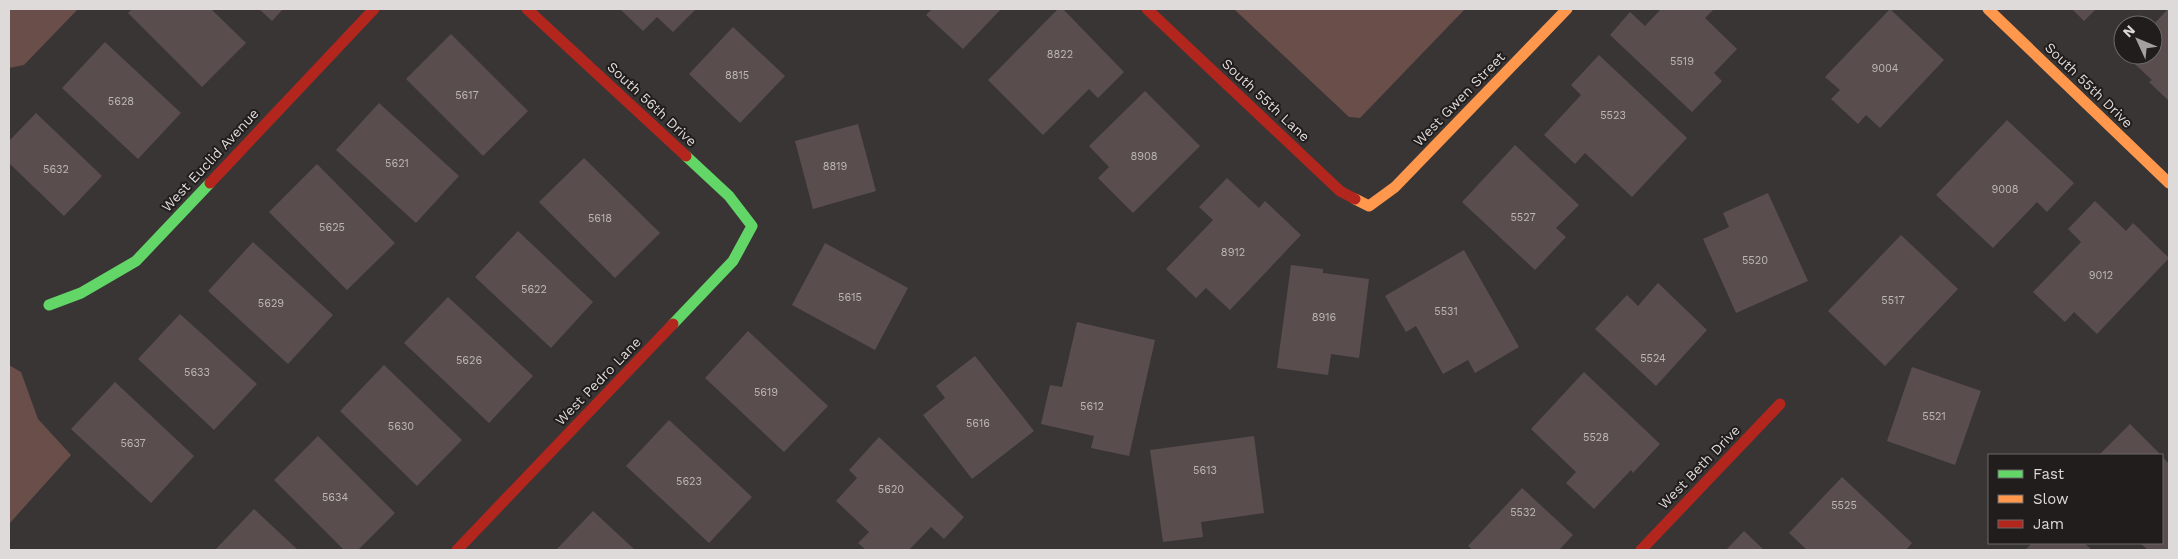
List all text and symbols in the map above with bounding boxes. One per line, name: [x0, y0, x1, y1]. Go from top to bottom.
north arrow: [2113, 15, 2163, 65]
text: N: [2119, 22, 2138, 40]
street label: South 55th Drive: [2042, 39, 2136, 131]
house number: 8822: [1047, 48, 1073, 61]
street label: West Gwen Street: [1410, 49, 1508, 149]
street label: South 55th Lane: [1219, 55, 1313, 145]
house number: 5519: [1670, 55, 1694, 68]
street label: South 56th Drive: [604, 59, 700, 149]
house number: 9004: [1871, 62, 1899, 75]
house number: 8815: [725, 69, 749, 82]
house number: 5617: [455, 89, 479, 102]
house number: 5628: [108, 95, 134, 108]
street label: West Euclid Avenue: [158, 105, 262, 215]
house number: 5523: [1600, 109, 1626, 122]
house number: 8908: [1130, 150, 1158, 163]
house number: 5621: [385, 157, 409, 170]
house number: 8819: [823, 160, 848, 173]
house number: 5632: [43, 163, 69, 176]
house number: 9008: [1991, 183, 2019, 196]
house number: 5527: [1510, 211, 1536, 224]
house number: 5618: [588, 212, 612, 225]
house number: 5625: [319, 221, 345, 234]
house number: 8912: [1221, 246, 1245, 259]
house number: 5520: [1742, 254, 1768, 267]
house number: 9012: [2089, 269, 2113, 282]
house number: 5622: [521, 283, 547, 296]
house number: 5615: [838, 291, 862, 304]
house number: 5517: [1881, 294, 1905, 307]
house number: 5629: [258, 297, 284, 310]
house number: 5531: [1434, 305, 1458, 318]
house number: 8916: [1312, 311, 1337, 324]
street label: West Pedro Lane: [552, 334, 644, 428]
house number: 5524: [1640, 352, 1666, 365]
house number: 5626: [456, 354, 482, 367]
house number: 5633: [184, 366, 210, 379]
house number: 5619: [754, 386, 778, 399]
house number: 5612: [1080, 400, 1104, 413]
house number: 5521: [1922, 410, 1946, 423]
house number: 5616: [966, 417, 990, 430]
house number: 5630: [388, 420, 414, 433]
street label: West Beth Drive: [1655, 422, 1743, 512]
house number: 5528: [1583, 431, 1609, 444]
house number: 5637: [120, 437, 146, 450]
legend: [1988, 454, 2163, 544]
house number: 5613: [1193, 464, 1217, 477]
text: Fast: [2033, 465, 2065, 483]
house number: 5623: [676, 475, 702, 488]
house number: 5620: [878, 483, 904, 496]
text: Slow: [2033, 490, 2069, 508]
house number: 5634: [322, 491, 348, 504]
house number: 5525: [1831, 499, 1857, 512]
house number: 5532: [1510, 506, 1536, 519]
text: Jam: [2033, 515, 2064, 533]

